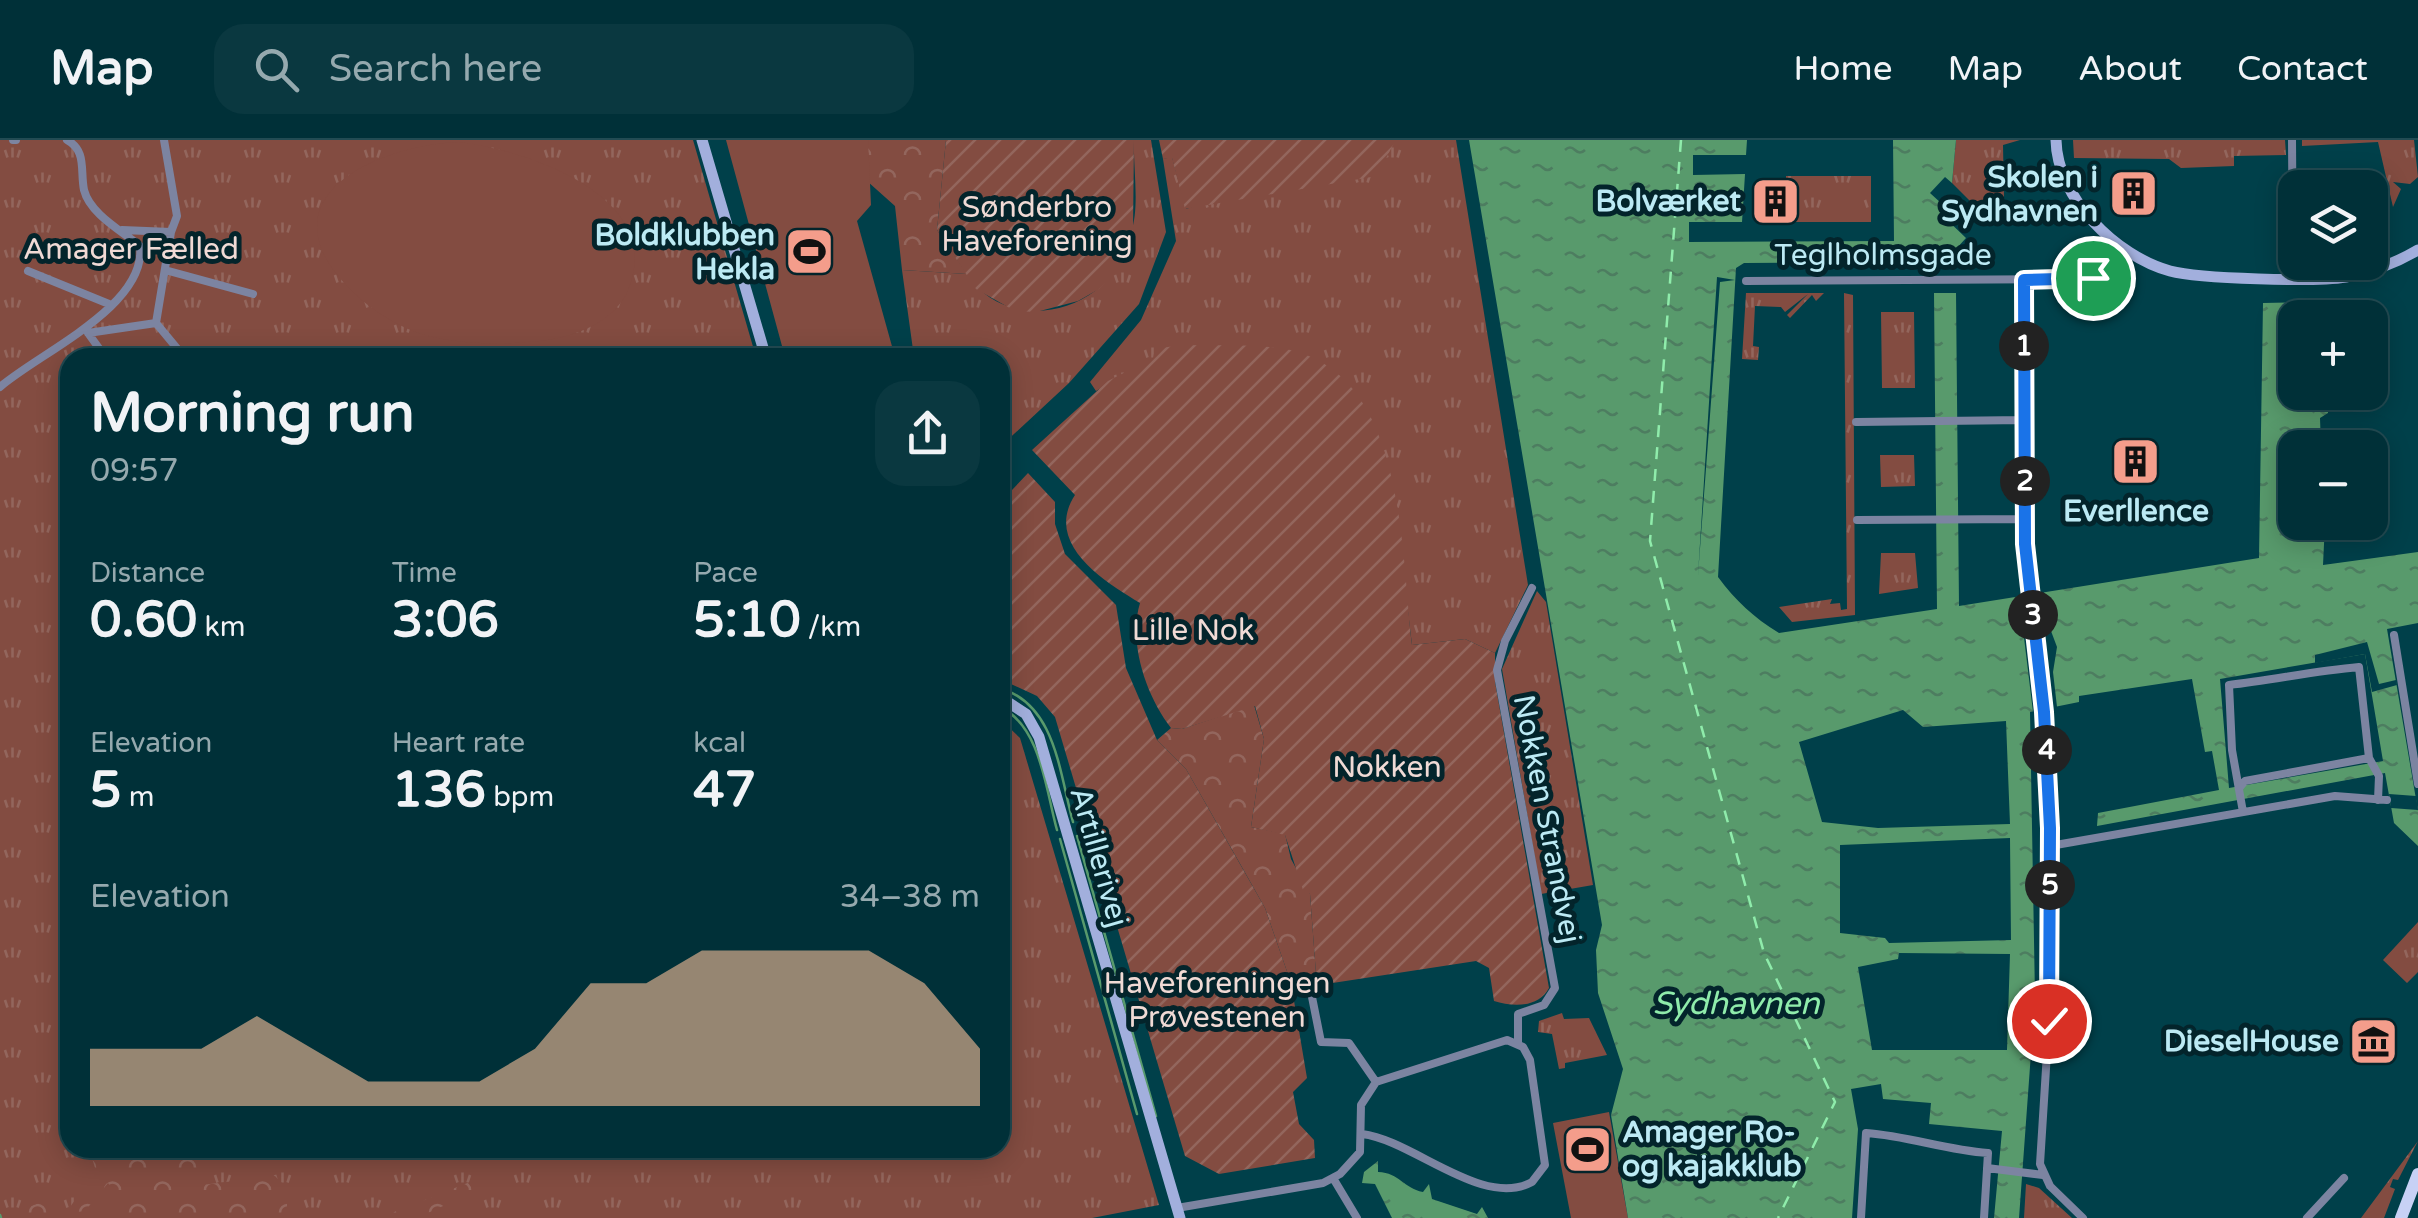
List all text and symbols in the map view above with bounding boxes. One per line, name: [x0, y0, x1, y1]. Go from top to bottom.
search box: [214, 24, 914, 114]
text: Map: [50, 40, 154, 98]
icon: search: [249, 42, 304, 97]
text: Search here: [329, 46, 542, 92]
text: Home: [1793, 48, 1892, 90]
text: Map: [1947, 48, 2023, 90]
text: About: [2078, 48, 2182, 90]
text: Contact: [2237, 48, 2368, 90]
place label: Skolen i Sydhavnen: [1941, 159, 2098, 230]
building icon: Skolen i Sydhavnen: [2107, 168, 2159, 220]
map controls: [2278, 170, 2388, 540]
button: layers: [2278, 170, 2388, 280]
building icon: Bolværket: [1750, 175, 1802, 227]
place label: Bolværket: [1596, 183, 1742, 220]
park label: Sønderbro Haveforening: [941, 189, 1133, 260]
place label: Boldklubben Hekla: [595, 217, 775, 288]
sports icon: Boldklubben Hekla: [784, 226, 836, 278]
park label: Amager Fælled: [23, 231, 239, 268]
pin: [2051, 236, 2136, 321]
street label: Teglholmsgade: [1774, 237, 1992, 274]
icon: arrive: [2066, 251, 2121, 306]
button: +: [2278, 300, 2388, 410]
pin: 1: [1999, 321, 2049, 371]
text: 1: [2015, 329, 2033, 363]
text: Morning run: [90, 381, 415, 447]
button: share: [875, 381, 980, 486]
button: −: [2278, 430, 2388, 540]
building icon: Everllence: [2110, 436, 2162, 488]
text: 09:57: [90, 452, 179, 490]
pin: 2: [2000, 456, 2050, 506]
text: 2: [2016, 464, 2034, 498]
place label: Everllence: [2063, 493, 2209, 530]
text: Distance: [90, 556, 205, 590]
text: Time: [392, 556, 457, 590]
text: Pace: [693, 556, 758, 590]
text: 0.60: [90, 590, 197, 650]
text: 3:06: [392, 590, 499, 650]
text: 5:10: [693, 590, 801, 650]
pin: 3: [2008, 590, 2058, 640]
text: 3: [2024, 598, 2042, 632]
text: km: [197, 610, 245, 644]
text: /km: [801, 610, 861, 644]
park label: Lille Nok: [1132, 612, 1254, 649]
street label: Nokken Strandvej: [1505, 692, 1589, 946]
pin: 4: [2022, 725, 2072, 775]
text: Elevation: [90, 726, 212, 760]
text: Heart rate: [392, 726, 525, 760]
text: kcal: [693, 726, 746, 760]
text: 4: [2038, 733, 2056, 767]
park label: Nokken: [1332, 749, 1442, 786]
text: 5: [90, 760, 121, 820]
text: 136: [392, 760, 486, 820]
text: 47: [693, 760, 756, 820]
text: m: [121, 780, 154, 814]
text: bpm: [486, 780, 554, 814]
street label: Artillerivej: [1061, 783, 1137, 931]
pin: 5: [2025, 860, 2075, 910]
text: 5: [2041, 868, 2059, 902]
text: Elevation: [90, 878, 230, 916]
text: 34–38 m: [840, 878, 980, 916]
park label: Haveforeningen Prøvestenen: [1104, 965, 1330, 1036]
pin: [2007, 979, 2092, 1064]
water label: Sydhavnen: [1652, 985, 1821, 1023]
icon: check: [2022, 994, 2077, 1049]
museum icon: DieselHouse: [2348, 1015, 2400, 1067]
place label: DieselHouse: [2164, 1023, 2339, 1060]
place label: Amager Ro- og kajakklub: [1622, 1114, 1802, 1185]
sports icon: Amager Ro- og kajakklub: [1561, 1123, 1613, 1175]

